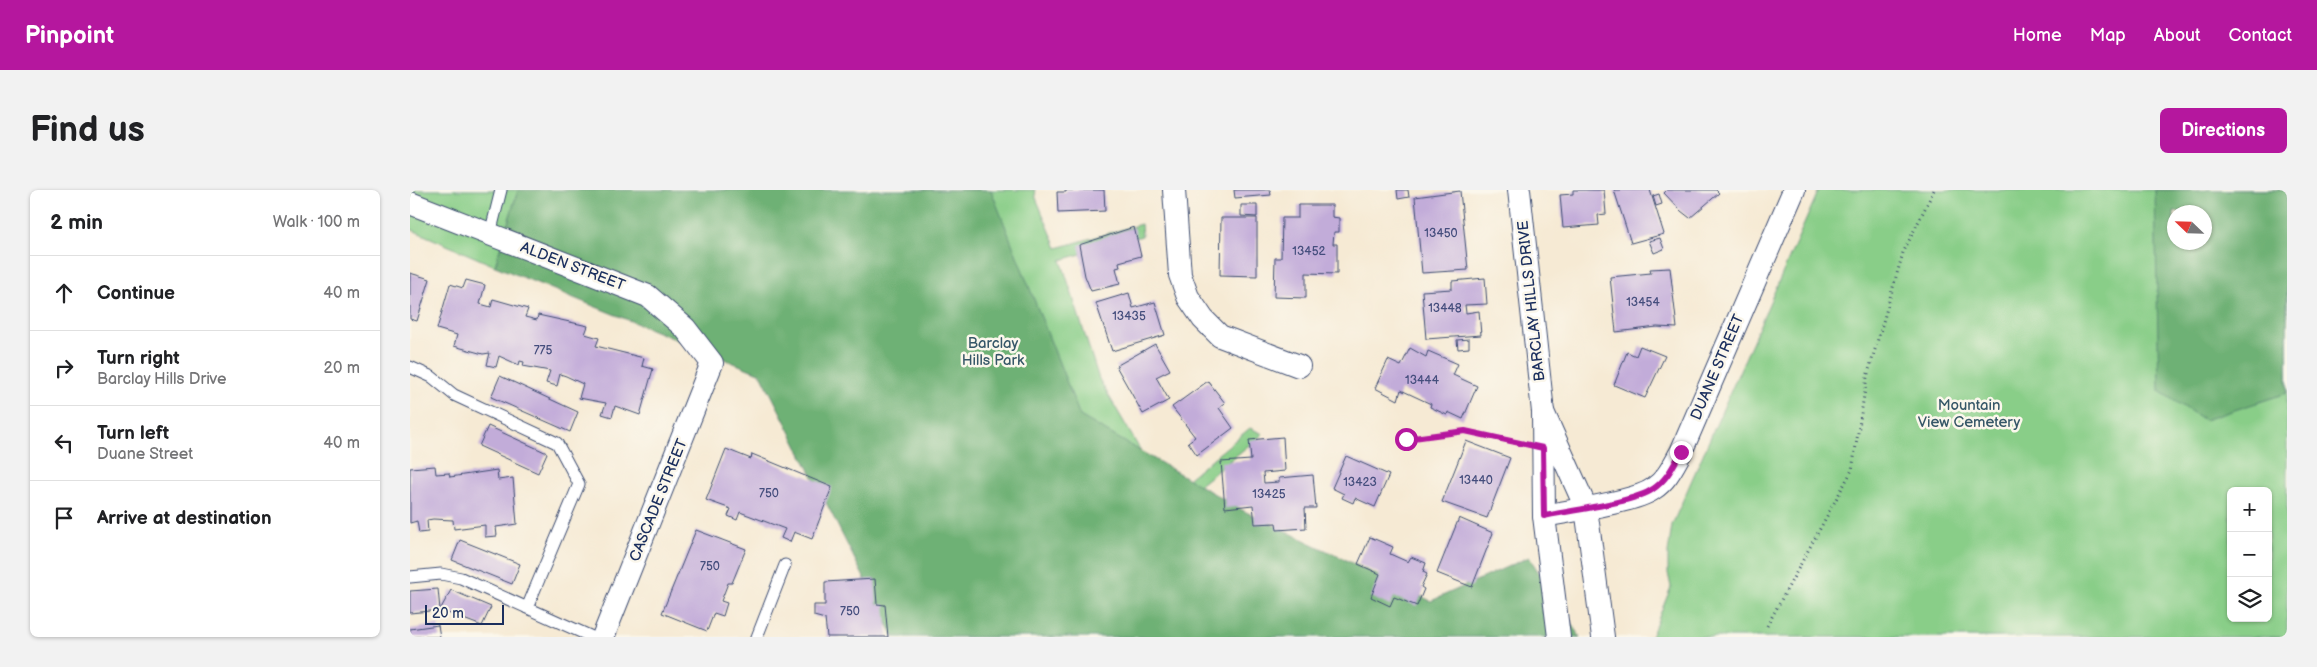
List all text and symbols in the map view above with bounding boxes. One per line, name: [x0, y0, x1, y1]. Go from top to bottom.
text: Pinpoint: [25, 21, 114, 50]
text: Home: [2013, 25, 2062, 46]
text: Map: [2090, 25, 2126, 46]
text: About: [2154, 25, 2201, 46]
text: Contact: [2229, 25, 2292, 46]
button: Directions: [2160, 108, 2287, 153]
text: Find us: [30, 109, 145, 152]
north arrow: [2167, 205, 2212, 250]
text: 2 min: [50, 210, 103, 235]
text: Walk · 100 m: [273, 213, 360, 232]
street label: BARCLAY HILLS DRIVE: [1514, 220, 1549, 382]
house number: 13450: [1424, 226, 1458, 241]
street label: ALDEN STREET: [518, 238, 628, 295]
house number: 13452: [1292, 244, 1326, 259]
icon: ahead: [50, 279, 78, 307]
text: Continue: [97, 282, 175, 305]
text: 40 m: [323, 284, 360, 303]
house number: 13454: [1626, 295, 1660, 310]
house number: 13448: [1428, 301, 1462, 316]
house number: 13435: [1112, 309, 1146, 324]
street label: DUANE STREET: [1687, 312, 1748, 423]
park label: Barclay Hills Park: [962, 334, 1025, 370]
house number: 775: [534, 343, 552, 358]
text: Turn right: [97, 347, 180, 370]
icon: right: [50, 354, 78, 382]
text: 20 m: [324, 359, 360, 378]
text: Barclay Hills Drive: [97, 370, 226, 389]
house number: 13444: [1405, 373, 1440, 388]
park label: Mountain View Cemetery: [1918, 396, 2021, 432]
text: Turn left: [97, 422, 169, 445]
route start: [1395, 428, 1418, 451]
icon: left: [50, 429, 78, 457]
text: 40 m: [323, 434, 360, 453]
street label: CASCADE STREET: [625, 436, 692, 564]
route end: [1670, 441, 1693, 464]
text: Duane Street: [97, 445, 193, 464]
house number: 13440: [1459, 473, 1493, 488]
house number: 13423: [1343, 475, 1377, 490]
house number: 750: [759, 486, 779, 501]
house number: 13425: [1252, 487, 1286, 502]
map controls: [2227, 487, 2272, 622]
button: +: [2227, 487, 2272, 532]
icon: arrive: [50, 504, 78, 532]
text: Arrive at destination: [97, 507, 272, 530]
button: −: [2227, 532, 2272, 577]
house number: 750: [700, 559, 720, 574]
button: layers: [2227, 577, 2272, 622]
scale bar: [425, 602, 504, 625]
house number: 750: [840, 604, 860, 619]
text: 20 m: [432, 605, 464, 622]

